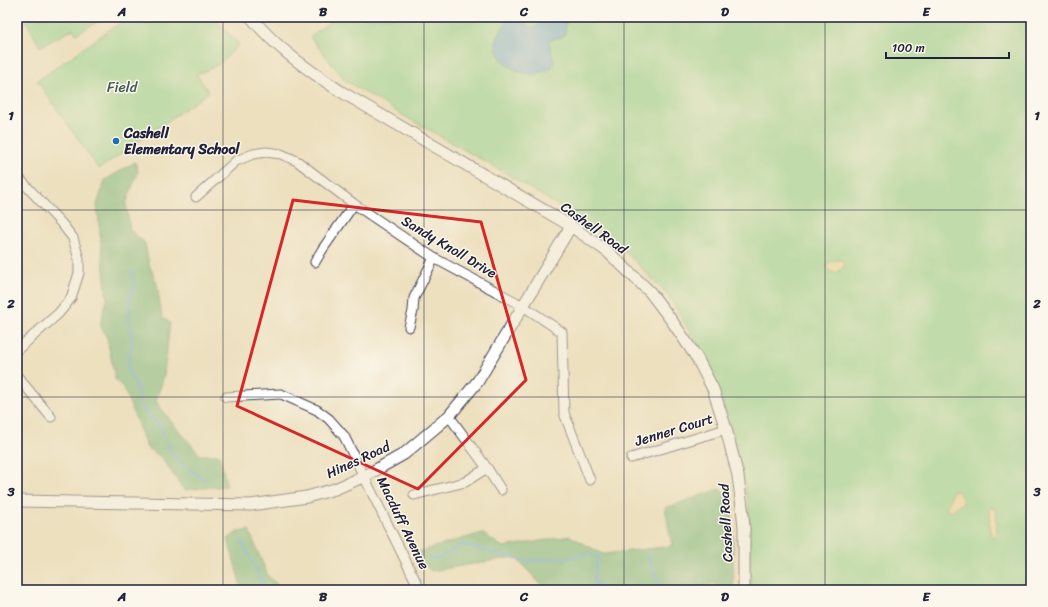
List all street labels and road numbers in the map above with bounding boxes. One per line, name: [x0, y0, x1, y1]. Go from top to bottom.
street label: Cashell Road: [555, 195, 634, 262]
street label: Sandy Knoll Drive: [396, 209, 502, 286]
street label: Jenner Court: [631, 406, 716, 454]
street label: Hines Road: [322, 434, 396, 486]
street label: Macduff Avenue: [370, 472, 436, 574]
street label: Cashell Road: [711, 482, 741, 563]

